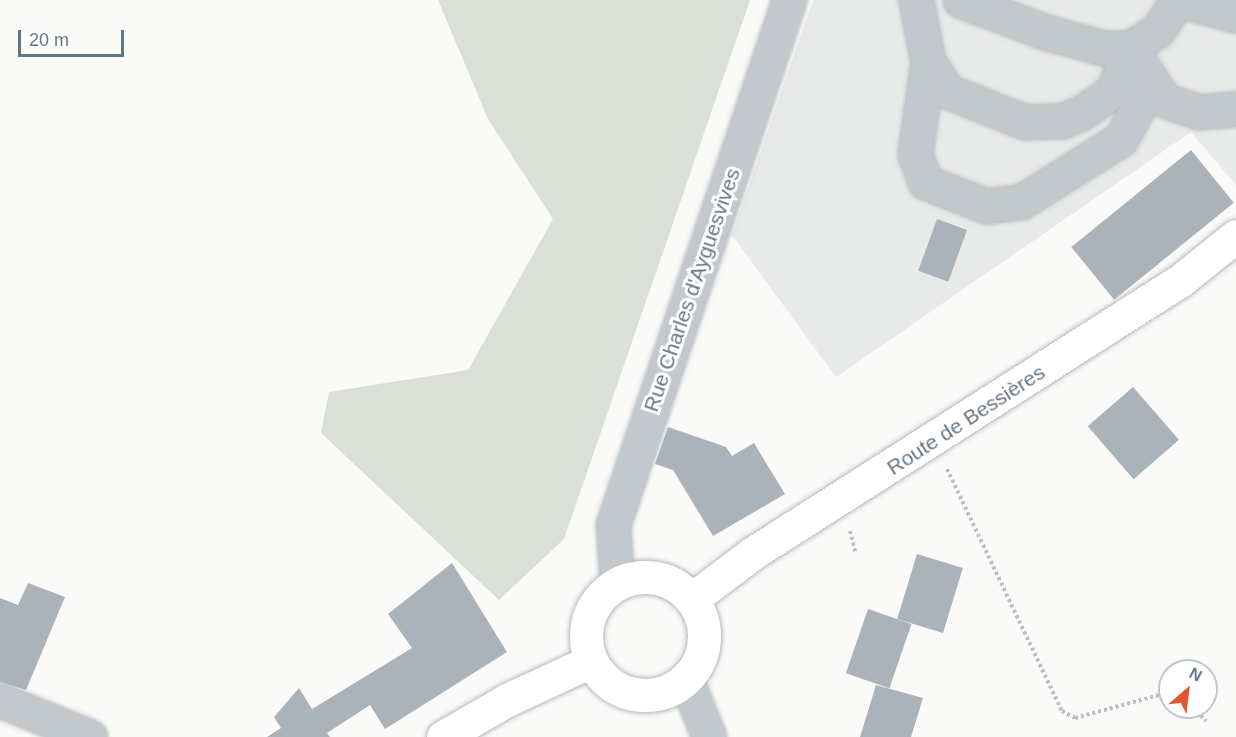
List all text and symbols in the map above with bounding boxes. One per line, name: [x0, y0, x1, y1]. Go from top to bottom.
scale bar: [21, 18, 128, 56]
text: 20 m: [29, 30, 69, 50]
street label: Rue Charles d'Ayguesvives: [638, 165, 746, 415]
street label: Route de Bessières: [882, 360, 1050, 480]
north arrow: [1158, 659, 1218, 719]
text: N: [1187, 664, 1205, 685]

